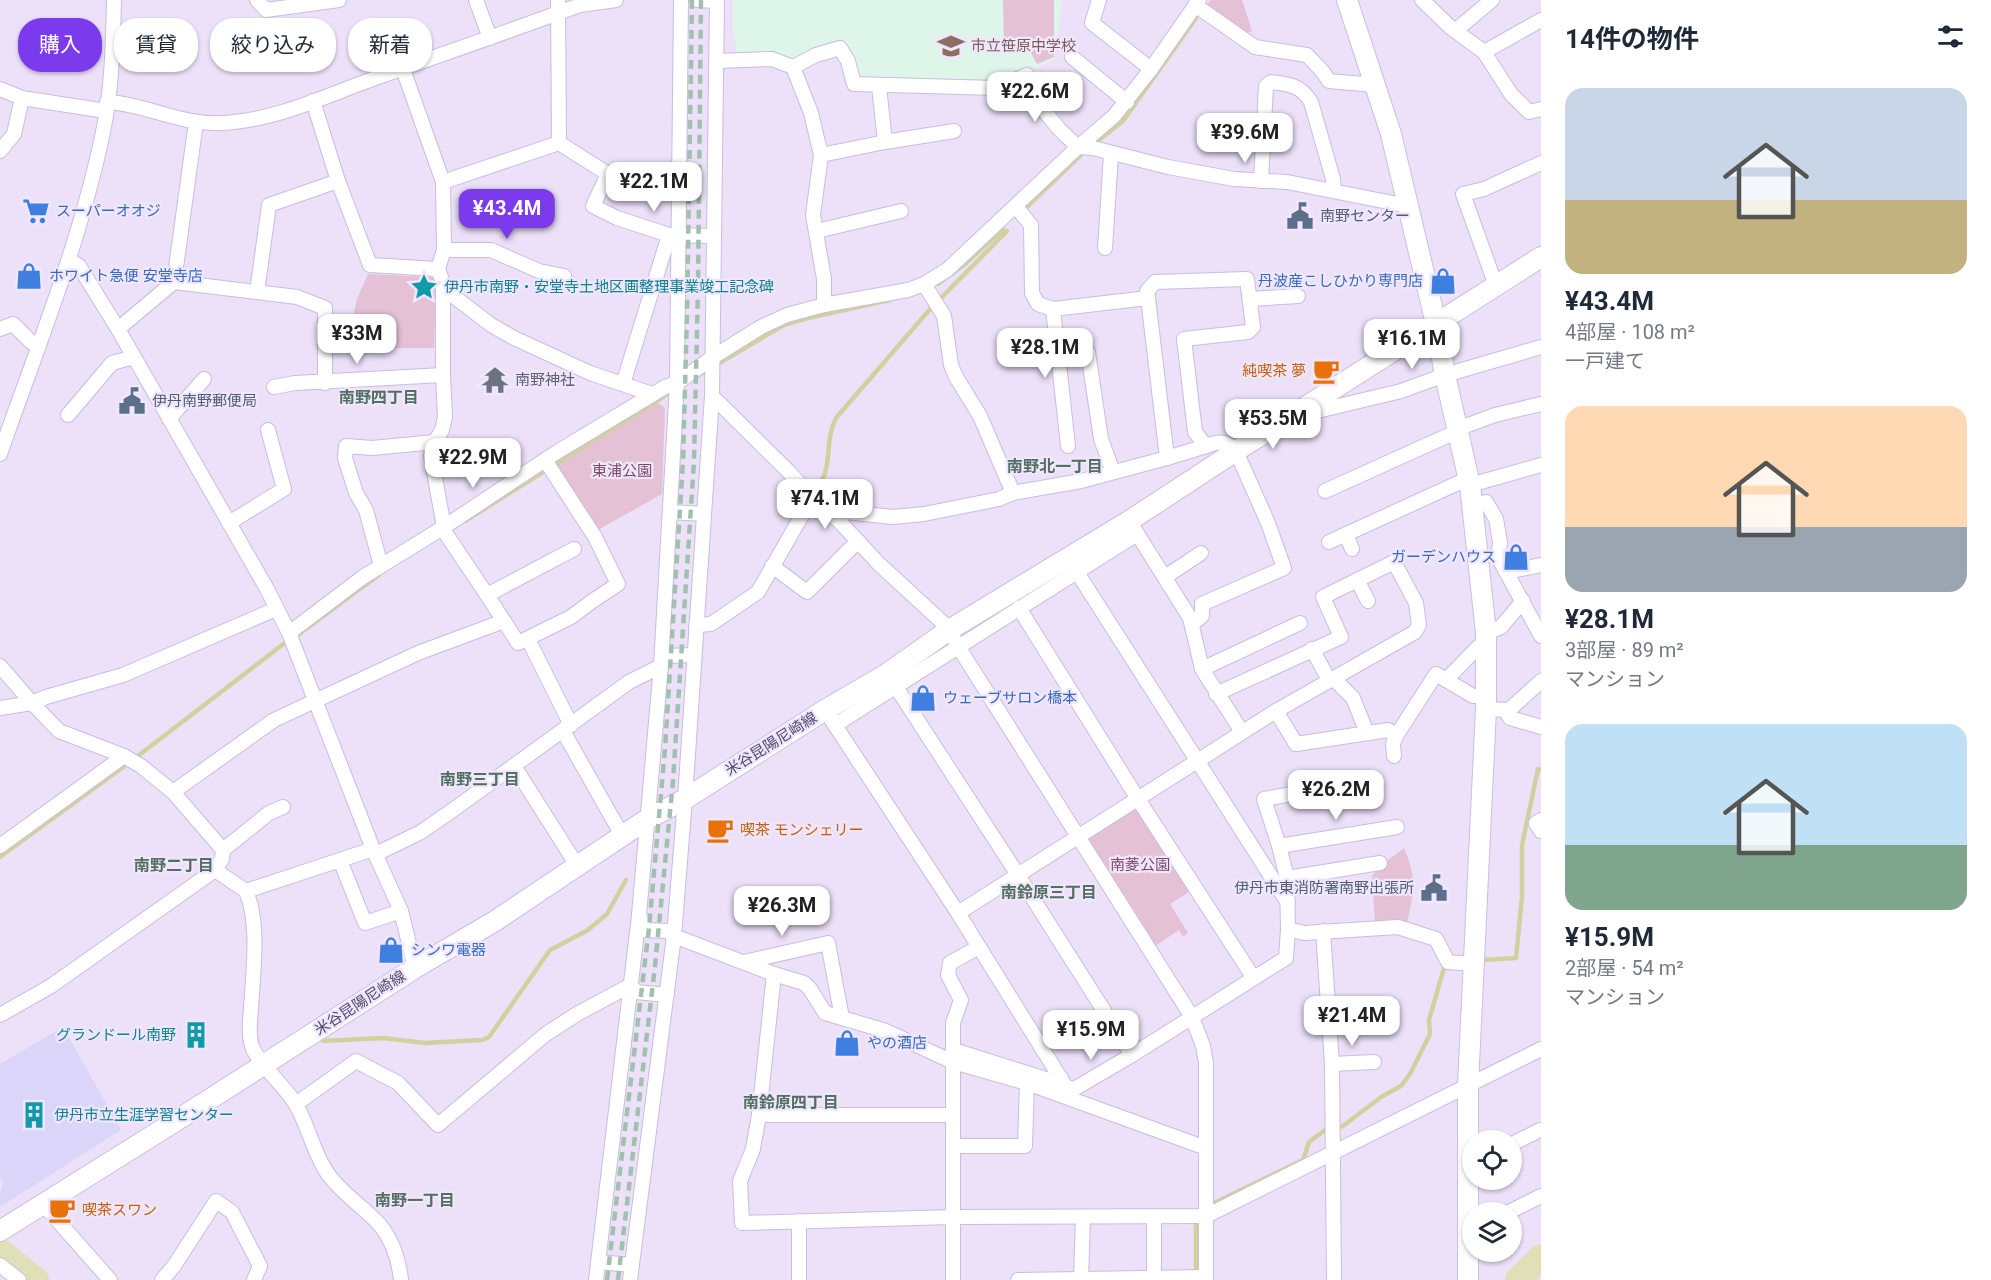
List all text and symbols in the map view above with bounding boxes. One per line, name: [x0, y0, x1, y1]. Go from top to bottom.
chip: 購入: [18, 18, 102, 72]
chip: 賃貸: [114, 18, 198, 72]
chip: 絞り込み: [210, 18, 336, 72]
chip: 新着: [348, 18, 432, 72]
icon: filters: [1934, 20, 1967, 53]
text: 14件の物件: [1565, 24, 1699, 54]
school or university icon: 市立笹原中学校: [936, 31, 966, 61]
place label: 市立笹原中学校: [971, 37, 1076, 55]
pin: ¥22.6M: [986, 72, 1084, 123]
text: ¥22.6M: [1001, 79, 1069, 103]
pin: ¥39.6M: [1196, 113, 1294, 164]
text: ¥39.6M: [1211, 120, 1279, 144]
icon: home: [1712, 127, 1820, 235]
pin: ¥22.1M: [605, 162, 703, 213]
text: ¥22.1M: [620, 169, 688, 193]
pin: ¥43.4M: [458, 189, 556, 240]
supermarket icon: スーパーオオジ: [21, 196, 51, 226]
text: ¥43.4M: [473, 196, 541, 220]
public building icon: 南野センター: [1285, 201, 1315, 231]
place label: スーパーオオジ: [56, 202, 161, 220]
place label: 南野センター: [1320, 207, 1410, 225]
shop icon: ホワイト急便 安堂寺店: [14, 261, 44, 291]
shop icon: 丹波産こしひかり専門店: [1428, 266, 1458, 296]
place label: ホワイト急便 安堂寺店: [49, 267, 203, 285]
place icon: 伊丹市南野・安堂寺土地区画整理事業竣工記念碑: [409, 272, 439, 302]
place label: 丹波産こしひかり専門店: [1258, 272, 1423, 290]
place label: 伊丹市南野・安堂寺土地区画整理事業竣工記念碑: [444, 278, 774, 296]
text: ¥43.4M: [1565, 286, 1654, 316]
pin: ¥33M: [321, 314, 393, 365]
pin: ¥16.1M: [1363, 319, 1461, 370]
text: 4部屋 · 108 m²: [1565, 320, 1695, 344]
text: ¥33M: [331, 321, 383, 345]
text: ¥16.1M: [1378, 326, 1446, 350]
pin: ¥28.1M: [996, 328, 1094, 379]
text: ¥28.1M: [1011, 335, 1079, 359]
text: 一戸建て: [1565, 349, 1645, 373]
cafe icon: 純喫茶 夢: [1311, 356, 1341, 386]
place label: 純喫茶 夢: [1242, 362, 1306, 380]
temple icon: 南野神社: [480, 365, 510, 395]
place label: 南野神社: [515, 371, 575, 389]
public building icon: 伊丹南野郵便局: [117, 386, 147, 416]
district label: 南野四丁目: [339, 388, 419, 407]
place label: 伊丹南野郵便局: [152, 392, 257, 410]
pin: ¥53.5M: [1224, 399, 1322, 450]
text: ¥53.5M: [1239, 406, 1307, 430]
pin: ¥22.9M: [424, 438, 522, 489]
text: ¥22.9M: [439, 445, 507, 469]
icon: home: [1712, 445, 1820, 553]
district label: 南野北一丁目: [1007, 457, 1103, 476]
park label: 東浦公園: [592, 462, 652, 480]
pin: ¥74.1M: [776, 479, 874, 530]
text: ¥74.1M: [791, 486, 859, 510]
shop icon: ガーデンハウス: [1501, 542, 1531, 572]
place label: ガーデンハウス: [1391, 548, 1496, 566]
text: ¥28.1M: [1565, 604, 1654, 634]
text: 3部屋 · 89 m²: [1565, 638, 1684, 662]
text: マンション: [1565, 667, 1665, 691]
shop icon: ウェーブサロン橋本: [908, 683, 938, 713]
place label: ウェーブサロン橋本: [943, 689, 1077, 707]
street label: 米谷昆陽尼崎線: [722, 709, 820, 779]
icon: home: [1712, 763, 1820, 871]
district label: 南野三丁目: [440, 770, 520, 789]
pin: ¥26.2M: [1287, 770, 1385, 821]
text: ¥26.2M: [1302, 777, 1370, 801]
cafe icon: 喫茶 モンシェリー: [705, 815, 735, 845]
place label: 喫茶 モンシェリー: [740, 821, 864, 839]
district label: 南野二丁目: [134, 856, 214, 875]
park label: 南菱公園: [1110, 856, 1170, 874]
public building icon: 伊丹市東消防署南野出張所: [1419, 873, 1449, 903]
place label: 伊丹市東消防署南野出張所: [1234, 879, 1414, 897]
district label: 南鈴原三丁目: [1001, 883, 1097, 902]
pin: ¥26.3M: [733, 886, 831, 937]
text: ¥26.3M: [748, 893, 816, 917]
text: ¥15.9M: [1565, 922, 1654, 952]
shop icon: シンワ電器: [376, 935, 406, 965]
place label: シンワ電器: [411, 941, 486, 959]
text: 2部屋 · 54 m²: [1565, 956, 1684, 980]
street label: 米谷昆陽尼崎線: [311, 967, 409, 1039]
text: マンション: [1565, 985, 1665, 1009]
pin: ¥21.4M: [1303, 996, 1401, 1047]
text: ¥21.4M: [1318, 1003, 1386, 1027]
pin: ¥15.9M: [1042, 1010, 1140, 1061]
text: ¥15.9M: [1057, 1017, 1125, 1041]
building icon: グランドール南野: [181, 1020, 211, 1050]
place label: グランドール南野: [56, 1026, 176, 1044]
shop icon: やの酒店: [832, 1028, 862, 1058]
place label: やの酒店: [867, 1034, 927, 1052]
district label: 南鈴原四丁目: [743, 1093, 839, 1112]
building icon: 伊丹市立生涯学習センター: [19, 1100, 49, 1130]
place label: 伊丹市立生涯学習センター: [54, 1106, 234, 1124]
map controls: [1462, 1130, 1522, 1262]
button: locate: [1462, 1130, 1522, 1190]
district label: 南野一丁目: [375, 1191, 455, 1210]
cafe icon: 喫茶スワン: [47, 1195, 77, 1225]
place label: 喫茶スワン: [82, 1201, 157, 1219]
button: layers: [1462, 1202, 1522, 1262]

